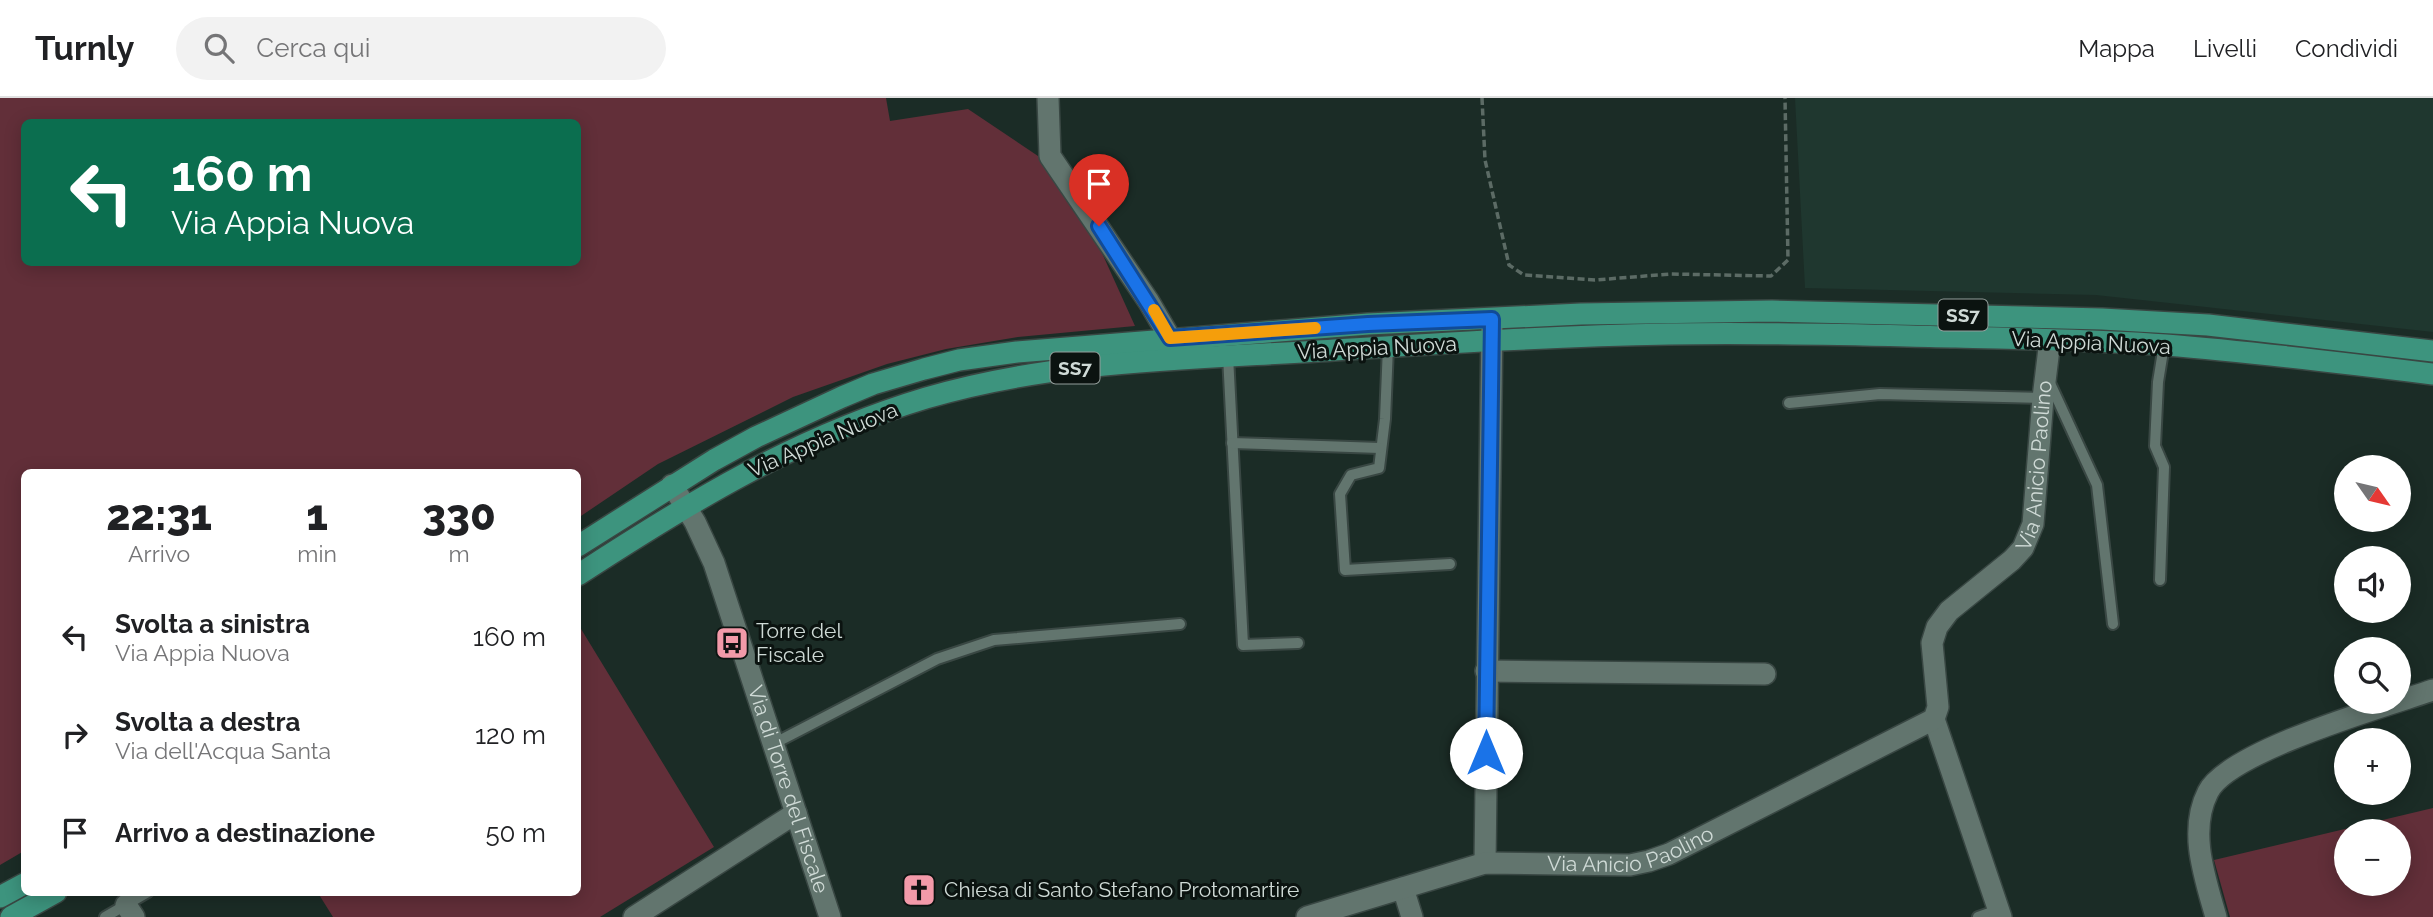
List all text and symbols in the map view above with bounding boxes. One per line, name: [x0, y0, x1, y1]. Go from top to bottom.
search box: [176, 17, 666, 80]
text: Turnly: [35, 29, 134, 68]
icon: search: [200, 29, 238, 67]
text: Cerca qui: [256, 33, 370, 63]
text: Mappa: [2078, 34, 2155, 63]
text: Livelli: [2193, 34, 2257, 63]
text: Condividi: [2295, 34, 2398, 63]
text: 160 m: [171, 145, 312, 202]
icon: left: [56, 147, 147, 238]
pin: [1069, 154, 1129, 226]
icon: arrive: [1080, 165, 1118, 203]
text: Via Appia Nuova: [171, 204, 414, 241]
road number: SS7: [1938, 300, 1988, 330]
street label: Via Appia Nuova: [2011, 326, 2171, 359]
street label: Via Appia Nuova: [1297, 331, 1457, 364]
road number: SS7: [1050, 352, 1100, 384]
street label: Via Anicio Paolino: [2010, 379, 2057, 555]
street label: Via Appia Nuova: [744, 397, 901, 482]
north arrow: [2334, 455, 2412, 532]
map controls: [2334, 455, 2411, 896]
text: 22:31: [106, 491, 212, 540]
text: 1: [306, 491, 328, 540]
text: 330: [422, 491, 496, 540]
text: Arrivo: [128, 540, 190, 567]
text: min: [297, 540, 337, 567]
text: m: [448, 540, 470, 567]
button: sound: [2334, 546, 2411, 623]
text: Svolta a sinistra: [115, 609, 310, 639]
icon: left: [56, 618, 94, 656]
place label: Torre del Fiscale: [756, 618, 842, 667]
text: 160 m: [473, 622, 546, 652]
bus stop icon: Torre del Fiscale: [713, 624, 751, 662]
button: search: [2334, 637, 2411, 714]
text: Via Appia Nuova: [115, 639, 290, 666]
street label: Via di Torre del Fiscale: [743, 682, 834, 896]
text: Svolta a destra: [115, 707, 301, 737]
icon: right: [56, 716, 94, 754]
position arrow: [1449, 716, 1523, 790]
text: 120 m: [475, 720, 546, 750]
button: +: [2334, 728, 2411, 805]
text: Via dell'Acqua Santa: [115, 737, 331, 764]
icon: arrive: [56, 814, 94, 852]
text: Arrivo a destinazione: [115, 818, 375, 848]
text: 50 m: [485, 818, 546, 848]
button: −: [2334, 819, 2411, 896]
street label: Via Anicio Paolino: [1547, 820, 1718, 877]
church icon: Chiesa di Santo Stefano Protomartire: [900, 871, 938, 909]
place label: Chiesa di Santo Stefano Protomartire: [944, 877, 1299, 902]

